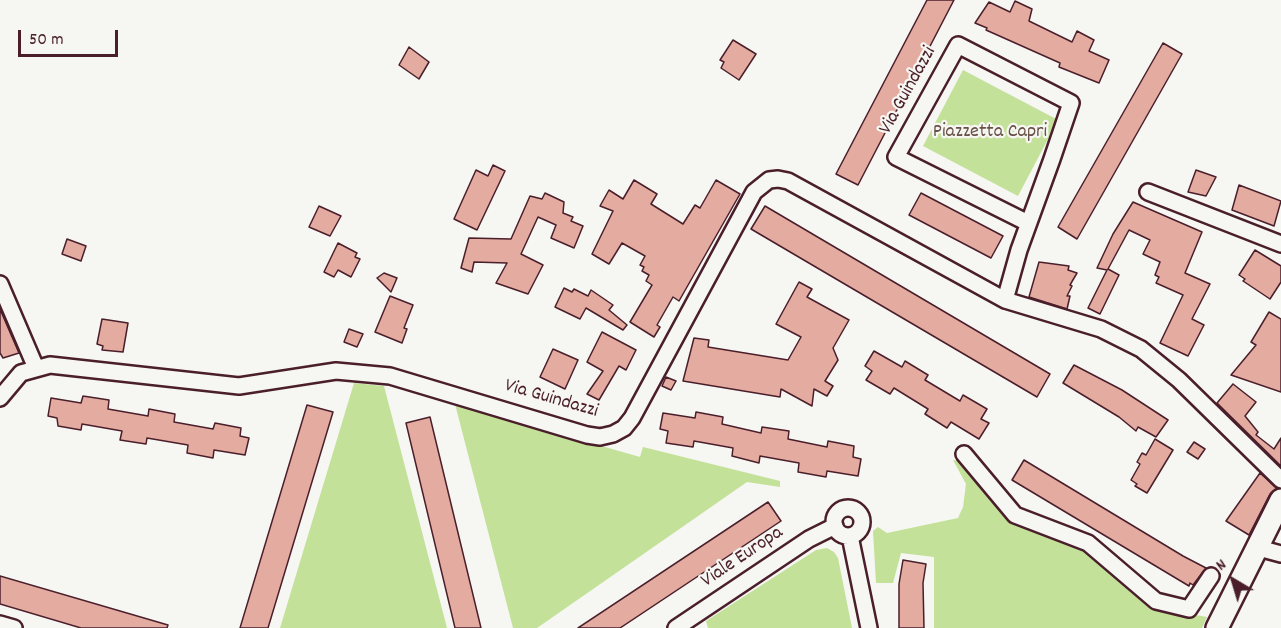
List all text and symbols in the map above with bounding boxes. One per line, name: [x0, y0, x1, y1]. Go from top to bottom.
scale bar: [21, 18, 122, 56]
text: 50 m: [29, 28, 64, 53]
street label: Via Guindazzi: [875, 43, 943, 139]
park label: Piazzetta Capri: [933, 121, 1047, 145]
street label: Via Guindazzi: [501, 375, 601, 425]
street label: Viale Europa: [698, 522, 788, 594]
north arrow: [1203, 550, 1263, 610]
text: N: [1211, 554, 1232, 577]

